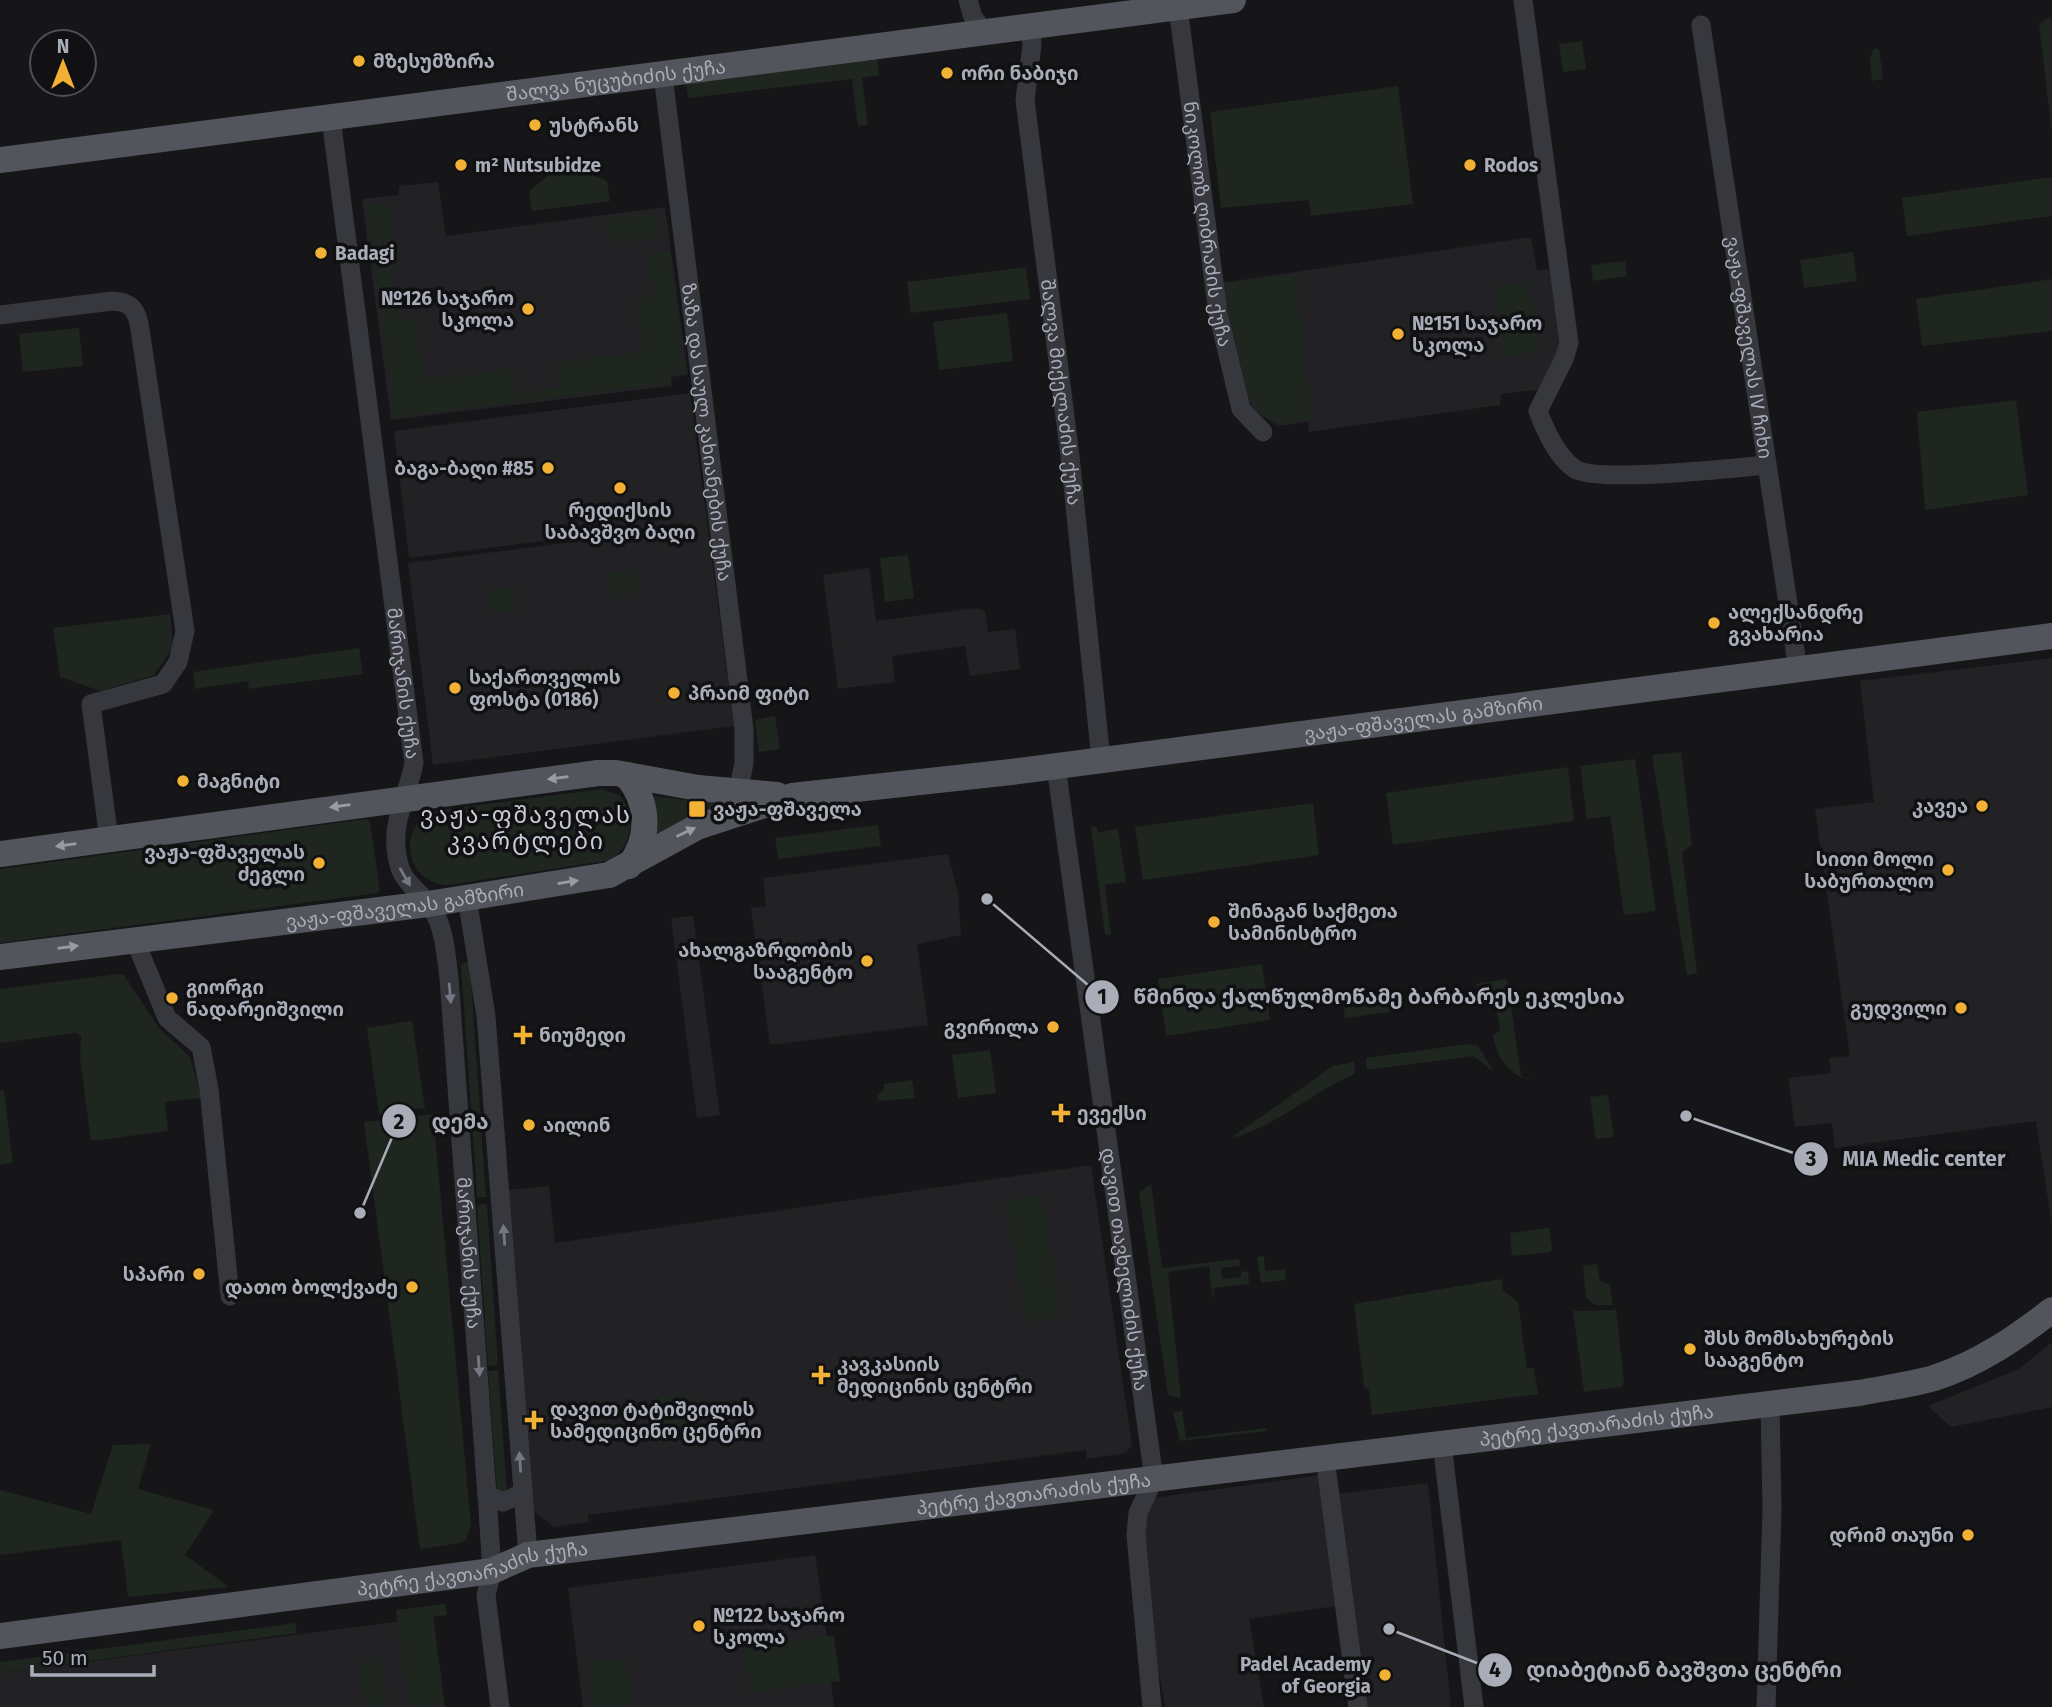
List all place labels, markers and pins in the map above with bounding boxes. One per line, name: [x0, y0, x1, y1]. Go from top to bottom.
place label: მზესუმზირა: [373, 50, 495, 73]
marker: მზესუმზირა: [351, 53, 367, 69]
place label: ორი ნაბიჯი: [961, 62, 1078, 85]
marker: ორი ნაბიჯი: [939, 65, 955, 81]
place label: უსტრანს: [549, 114, 639, 137]
marker: უსტრანს: [527, 117, 543, 133]
place label: m² Nutsubidze: [475, 154, 601, 177]
place label: Rodos: [1484, 154, 1538, 177]
marker: m² Nutsubidze: [453, 157, 469, 173]
marker: Rodos: [1462, 157, 1478, 173]
place label: Badagi: [335, 242, 395, 265]
marker: Badagi: [313, 245, 329, 261]
place label: №126 საჯარო სკოლა: [381, 287, 514, 332]
marker: №126 საჯარო სკოლა: [520, 301, 536, 317]
place label: №151 საჯარო სკოლა: [1412, 312, 1542, 357]
marker: №151 საჯარო სკოლა: [1390, 326, 1406, 342]
place label: ბაგა-ბაღი #85: [394, 457, 534, 481]
marker: ბაგა-ბაღი #85: [540, 460, 556, 476]
marker: რედიქსის საბავშვო ბაღი: [612, 480, 628, 496]
place label: რედიქსის საბავშვო ბაღი: [544, 499, 696, 545]
place label: ალექსანდრე გვახარია: [1728, 601, 1864, 646]
marker: ალექსანდრე გვახარია: [1706, 615, 1722, 631]
place label: საქართველოს ფოსტა (0186): [469, 666, 621, 711]
marker: საქართველოს ფოსტა (0186): [447, 680, 463, 696]
place label: პრაიმ ფიტი: [688, 682, 810, 705]
marker: პრაიმ ფიტი: [666, 685, 682, 701]
place label: მაგნიტი: [197, 770, 280, 793]
marker: მაგნიტი: [175, 773, 191, 789]
place label: კავეა: [1912, 795, 1968, 818]
place label: ვაჟა-ფშაველა: [713, 798, 862, 821]
marker: კავეა: [1974, 798, 1990, 814]
marker: ვაჟა-ფშაველა: [687, 799, 707, 819]
place label: ვაჟა-ფშაველას ძეგლი: [144, 841, 305, 886]
place label: სითი მოლი საბურთალო: [1804, 848, 1934, 893]
marker: ვაჟა-ფშაველას ძეგლი: [311, 855, 327, 871]
marker: სითი მოლი საბურთალო: [1940, 862, 1956, 878]
place label: შინაგან საქმეთა სამინისტრო: [1228, 900, 1398, 945]
marker: შინაგან საქმეთა სამინისტრო: [1206, 914, 1222, 930]
place label: ახალგაზრდობის სააგენტო: [678, 939, 853, 984]
marker: ახალგაზრდობის სააგენტო: [859, 953, 875, 969]
place label: გიორგი ნადარეიშვილი: [186, 976, 344, 1022]
callout: წმინდა ქალწულმოწამე ბარბარეს ეკლესია: [1084, 976, 1639, 1018]
marker: გიორგი ნადარეიშვილი: [164, 990, 180, 1006]
place label: გუდვილი: [1850, 997, 1947, 1021]
marker: გუდვილი: [1953, 1000, 1969, 1016]
place label: გვირილა: [944, 1016, 1039, 1039]
marker: გვირილა: [1045, 1019, 1061, 1035]
place label: ნიუმედი: [539, 1024, 626, 1048]
marker: ნიუმედი: [513, 1025, 533, 1045]
callout: დემა: [382, 1100, 502, 1142]
place label: ევექსი: [1077, 1102, 1147, 1125]
marker: ევექსი: [1051, 1103, 1071, 1123]
place label: აილინ: [543, 1114, 611, 1137]
marker: აილინ: [521, 1117, 537, 1133]
callout: MIA Medic center: [1794, 1138, 2020, 1180]
place label: სპარი: [123, 1263, 185, 1286]
marker: სპარი: [191, 1266, 207, 1282]
place label: დათო ბოლქვაძე: [225, 1276, 398, 1300]
marker: დათო ბოლქვაძე: [404, 1279, 420, 1295]
place label: შსს მომსახურების სააგენტო: [1704, 1327, 1894, 1372]
marker: შსს მომსახურების სააგენტო: [1682, 1341, 1698, 1357]
place label: კავკასიის მედიცინის ცენტრი: [837, 1353, 1033, 1399]
marker: კავკასიის მედიცინის ცენტრი: [811, 1365, 831, 1385]
place label: დავით ტატიშვილის სამედიცინო ცენტრი: [550, 1398, 762, 1444]
marker: დავით ტატიშვილის სამედიცინო ცენტრი: [524, 1410, 544, 1430]
place label: დრიმ თაუნი: [1829, 1524, 1954, 1548]
marker: დრიმ თაუნი: [1960, 1527, 1976, 1543]
place label: №122 საჯარო სკოლა: [713, 1604, 845, 1649]
marker: №122 საჯარო სკოლა: [691, 1618, 707, 1634]
callout: დიაბეტიან ბავშვთა ცენტრი: [1477, 1649, 1856, 1691]
place label: Padel Academy of Georgia: [1240, 1653, 1371, 1698]
marker: Padel Academy of Georgia: [1377, 1667, 1393, 1683]

